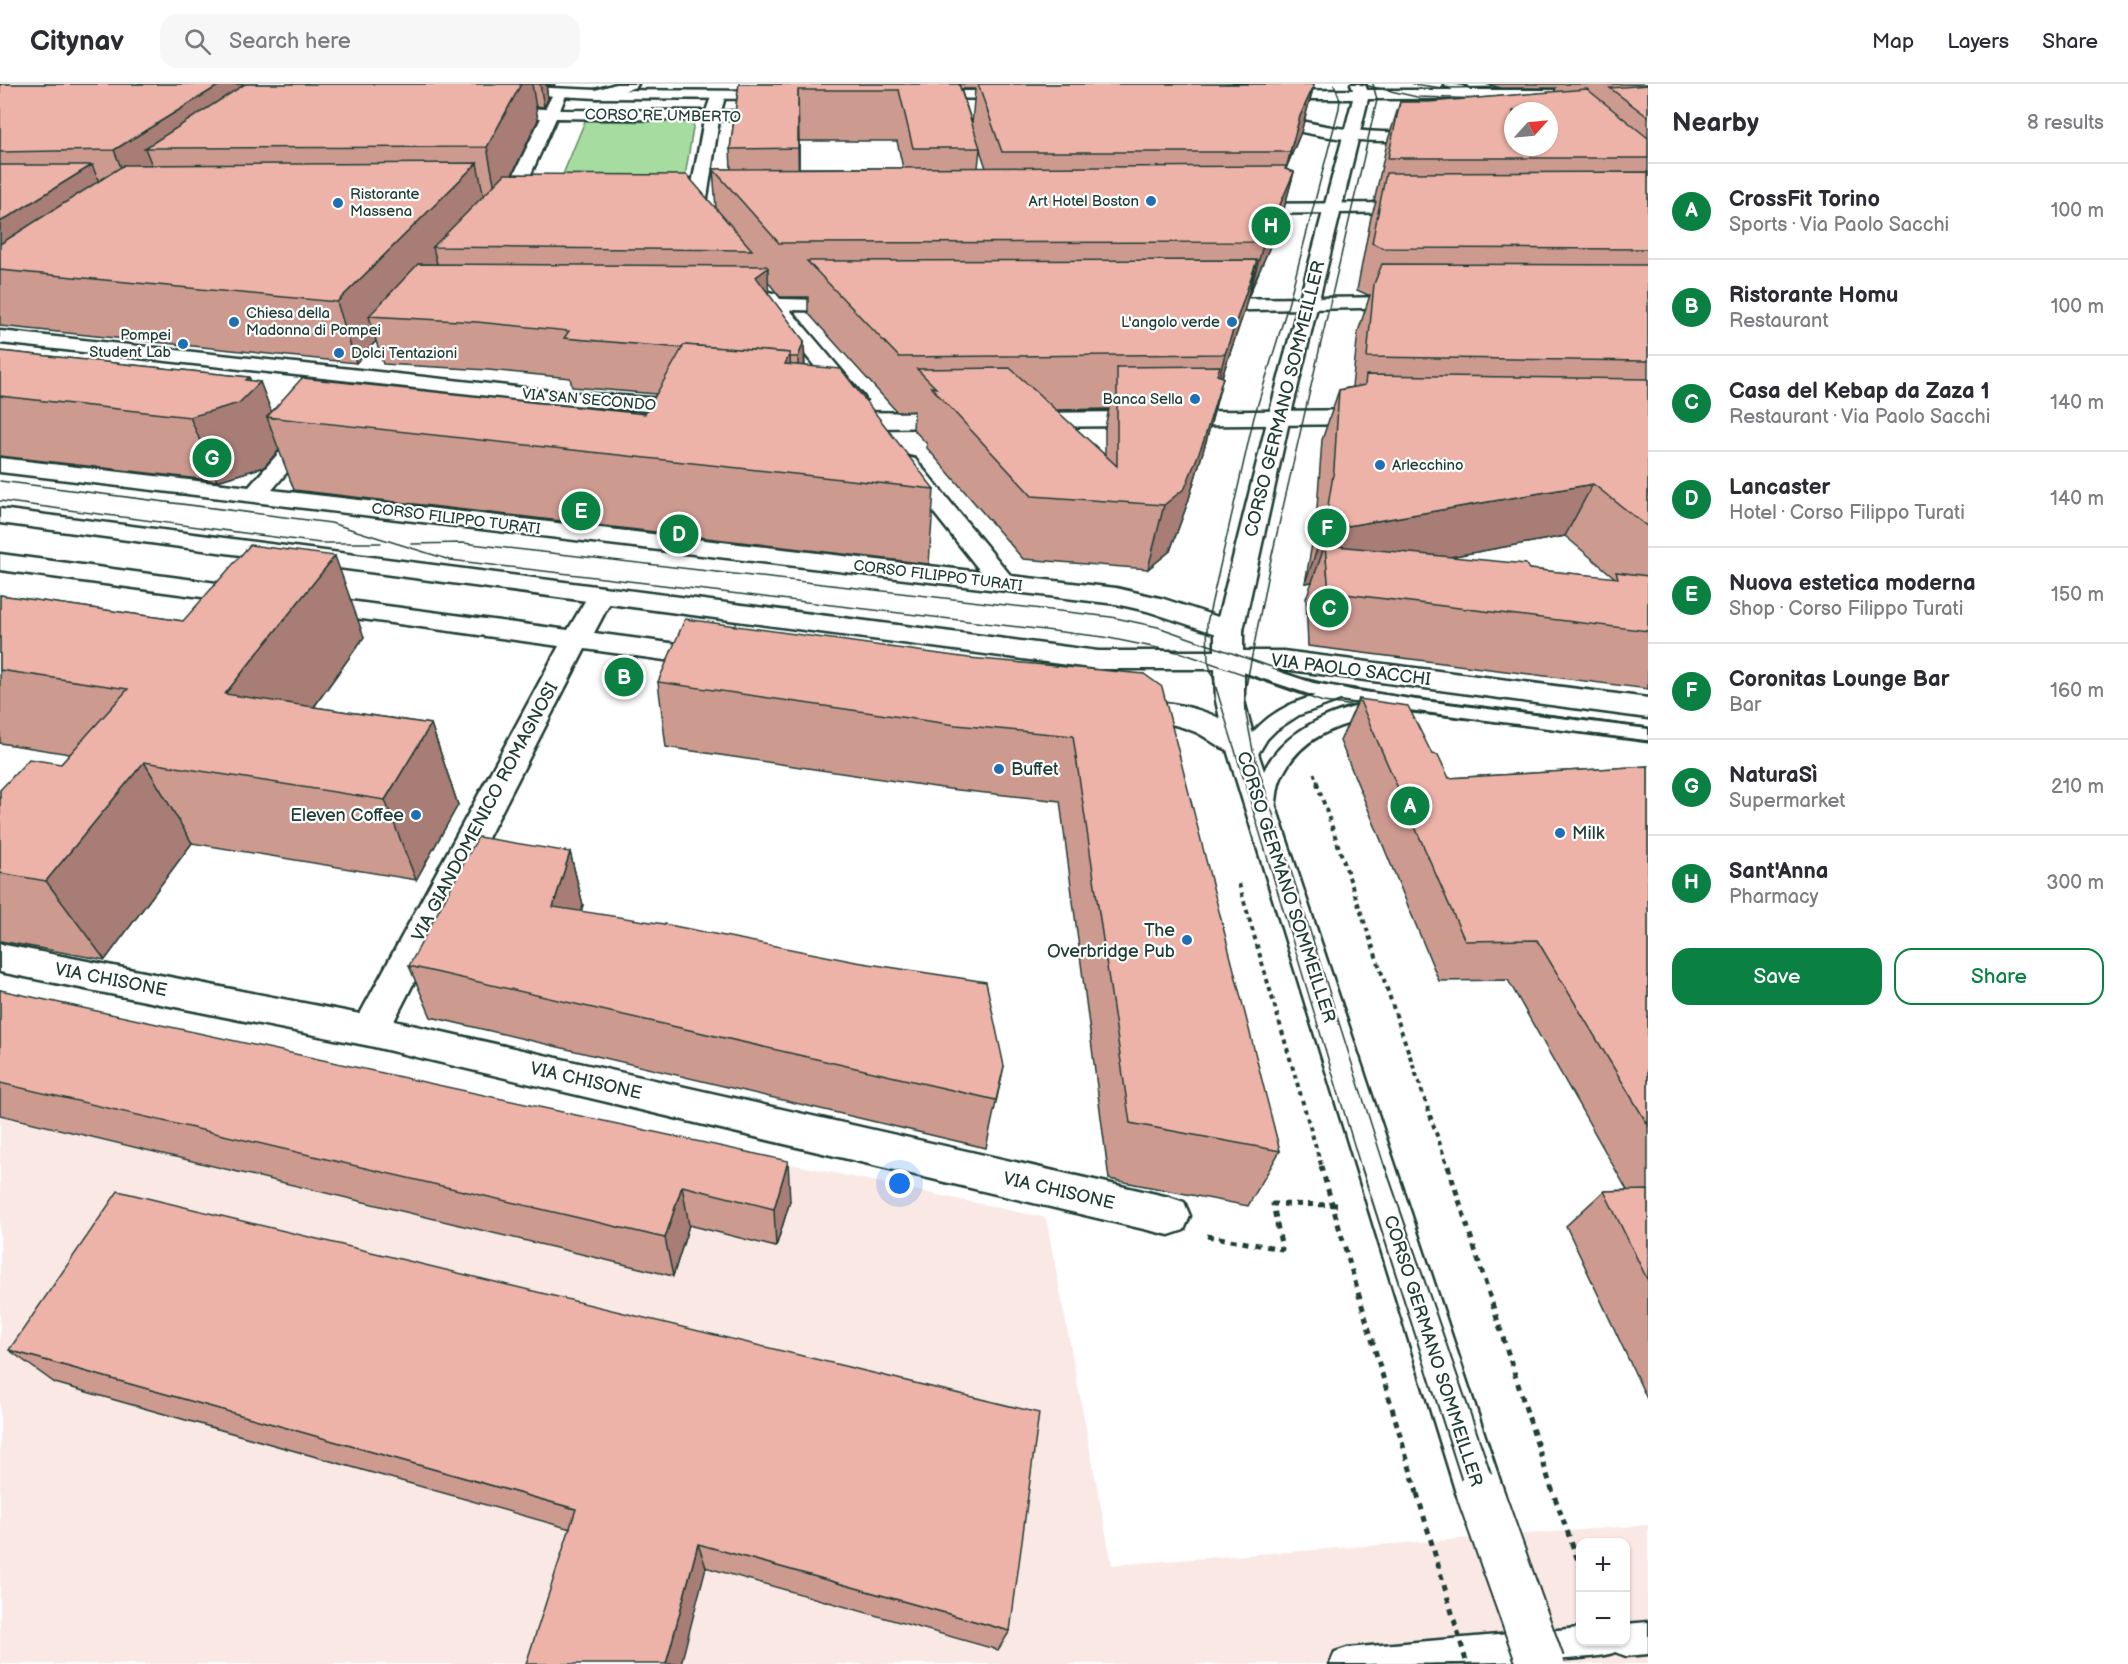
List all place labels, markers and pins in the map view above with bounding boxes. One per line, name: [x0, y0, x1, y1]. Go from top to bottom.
place label: Ristorante Massena: [350, 185, 419, 221]
place label: Art Hotel Boston: [1028, 192, 1139, 211]
marker: Art Hotel Boston: [1144, 194, 1158, 208]
marker: Ristorante Massena: [331, 196, 345, 210]
pin: H: [1252, 204, 1290, 248]
place label: Chiesa della Madonna di Pompei: [246, 304, 381, 340]
place label: L'angolo verde: [1121, 313, 1220, 332]
marker: Chiesa della Madonna di Pompei: [227, 315, 241, 329]
marker: L'angolo verde: [1225, 315, 1239, 329]
place label: Pompei Student Lab: [89, 326, 172, 362]
marker: Pompei Student Lab: [176, 337, 190, 351]
place label: Dolci Tentazioni: [351, 344, 457, 363]
marker: Dolci Tentazioni: [332, 346, 346, 360]
place label: Banca Sella: [1103, 390, 1183, 409]
marker: Banca Sella: [1188, 392, 1202, 406]
pin: G: [192, 436, 232, 481]
place label: Arlecchino: [1392, 456, 1463, 475]
marker: Arlecchino: [1373, 458, 1387, 472]
pin: E: [562, 488, 600, 534]
pin: F: [1308, 506, 1346, 550]
pin: D: [660, 512, 698, 556]
pin: C: [1310, 586, 1348, 630]
pin: B: [604, 654, 644, 700]
place label: Buffet: [1011, 759, 1059, 780]
marker: Buffet: [992, 762, 1006, 776]
pin: A: [1390, 784, 1430, 828]
place label: Eleven Coffee: [290, 805, 404, 826]
marker: Eleven Coffee: [409, 808, 423, 822]
place label: Milk: [1572, 823, 1605, 844]
marker: Milk: [1553, 826, 1567, 840]
place label: The Overbridge Pub: [1047, 920, 1175, 962]
marker: The Overbridge Pub: [1180, 933, 1194, 947]

